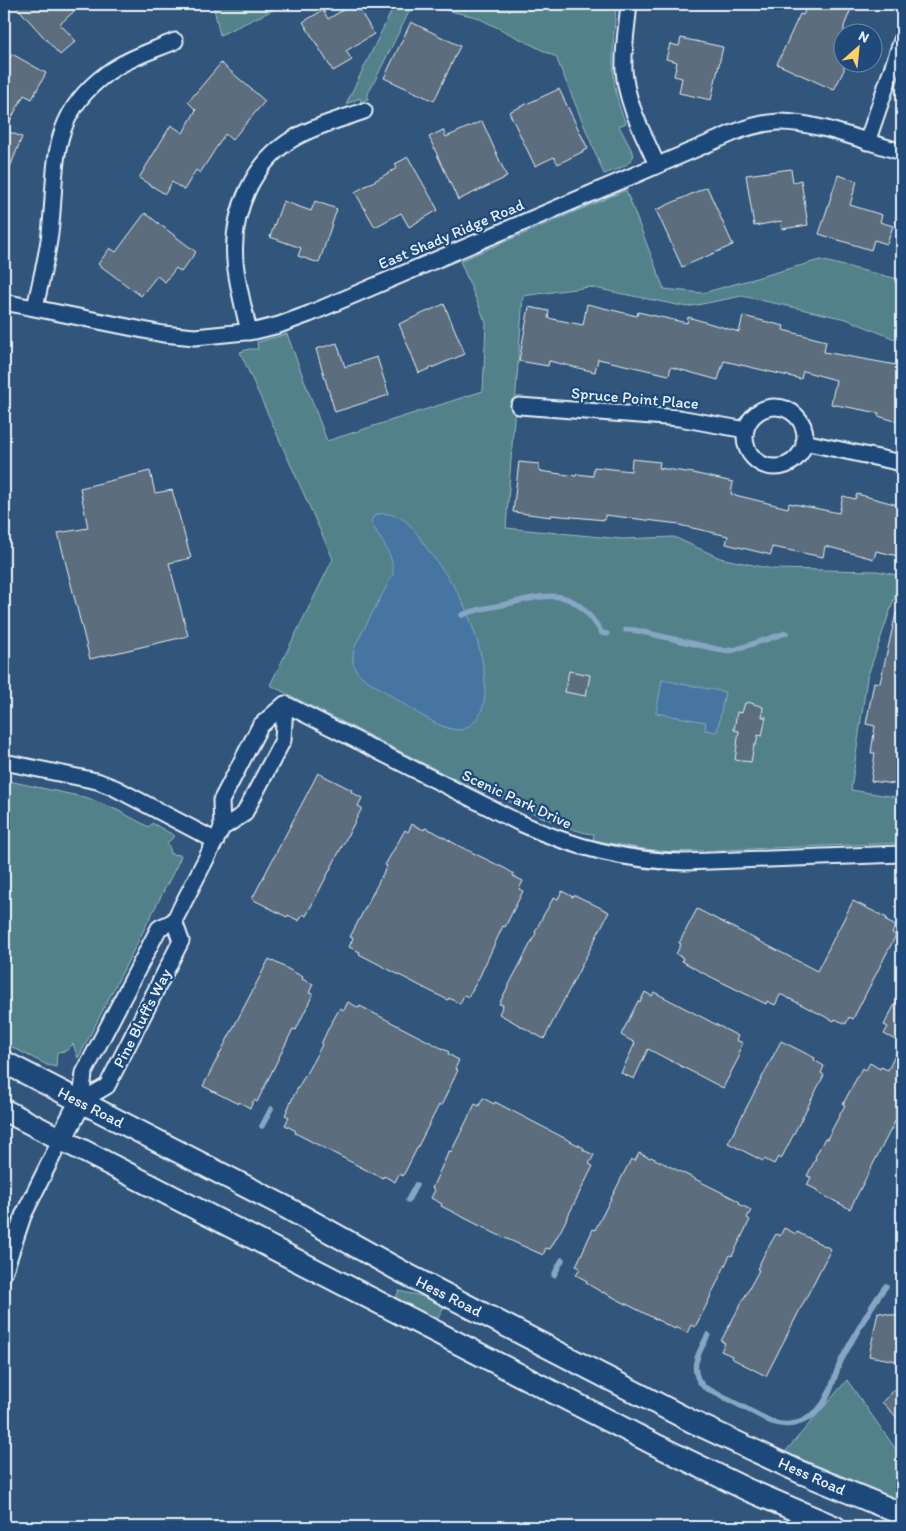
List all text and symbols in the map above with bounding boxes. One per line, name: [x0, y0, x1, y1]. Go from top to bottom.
north arrow: [834, 22, 884, 72]
text: N: [856, 27, 872, 47]
street label: East Shady Ridge Road: [375, 195, 527, 273]
street label: Spruce Point Place: [571, 383, 700, 413]
street label: Scenic Park Drive: [459, 765, 575, 833]
street label: Pine Bluffs Way: [109, 965, 175, 1071]
street label: Hess Road: [55, 1082, 127, 1132]
street label: Hess Road: [413, 1271, 485, 1321]
street label: Hess Road: [775, 1453, 849, 1499]

